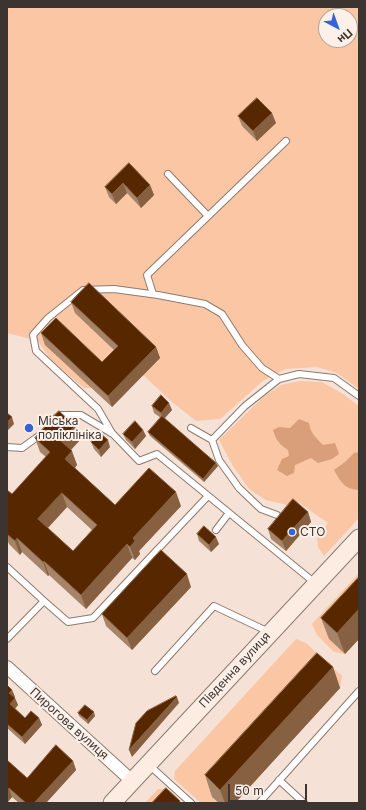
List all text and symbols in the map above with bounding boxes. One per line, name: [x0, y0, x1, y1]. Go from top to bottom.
north arrow: [318, 8, 358, 48]
text: Пн: [335, 26, 356, 47]
place label: Міська поліклініка: [38, 414, 102, 442]
marker: Міська поліклініка: [23, 422, 35, 434]
place label: СТО: [300, 525, 325, 539]
marker: СТО: [287, 527, 297, 537]
street label: Південна вулиця: [196, 629, 274, 711]
street label: Пирогова вулиця: [27, 685, 111, 763]
scale bar: [230, 776, 309, 802]
text: 50 m: [235, 783, 264, 798]

